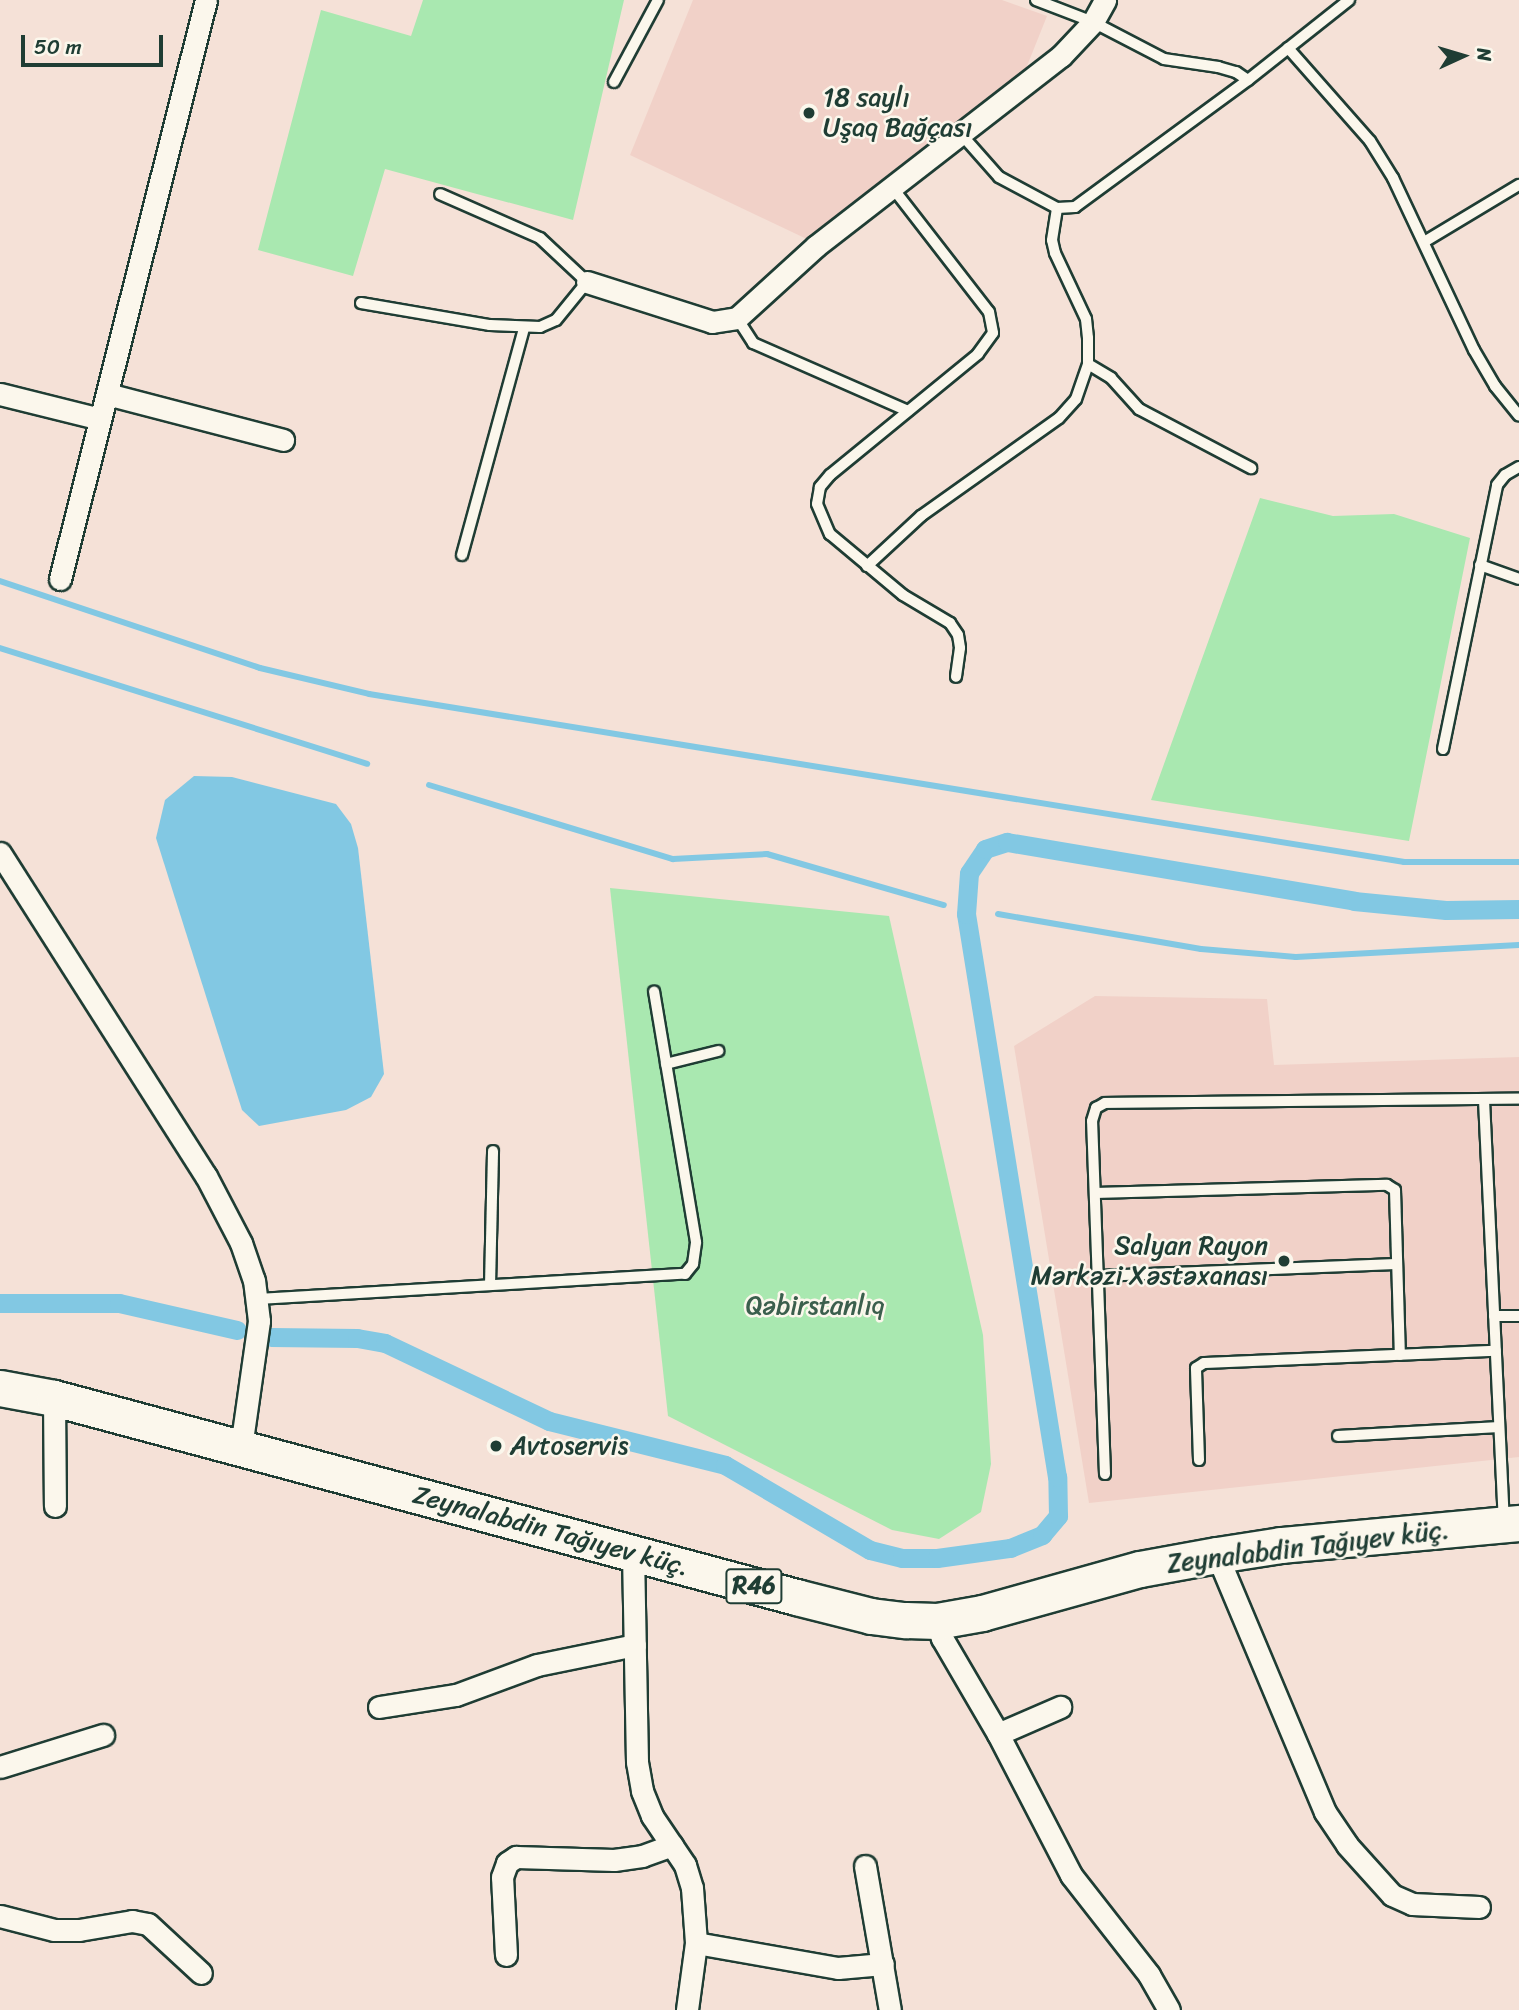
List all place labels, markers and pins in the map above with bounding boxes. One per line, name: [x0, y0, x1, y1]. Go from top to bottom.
place label: 18 saylı Uşaq Bağçası: [823, 82, 972, 144]
marker: 18 saylı Uşaq Bağçası: [801, 105, 817, 121]
place label: Salyan Rayon Mərkəzi Xəstəxanası: [1031, 1230, 1268, 1292]
marker: Salyan Rayon Mərkəzi Xəstəxanası: [1274, 1251, 1294, 1271]
place label: Avtoservis: [510, 1430, 628, 1462]
marker: Avtoservis: [488, 1438, 504, 1454]

